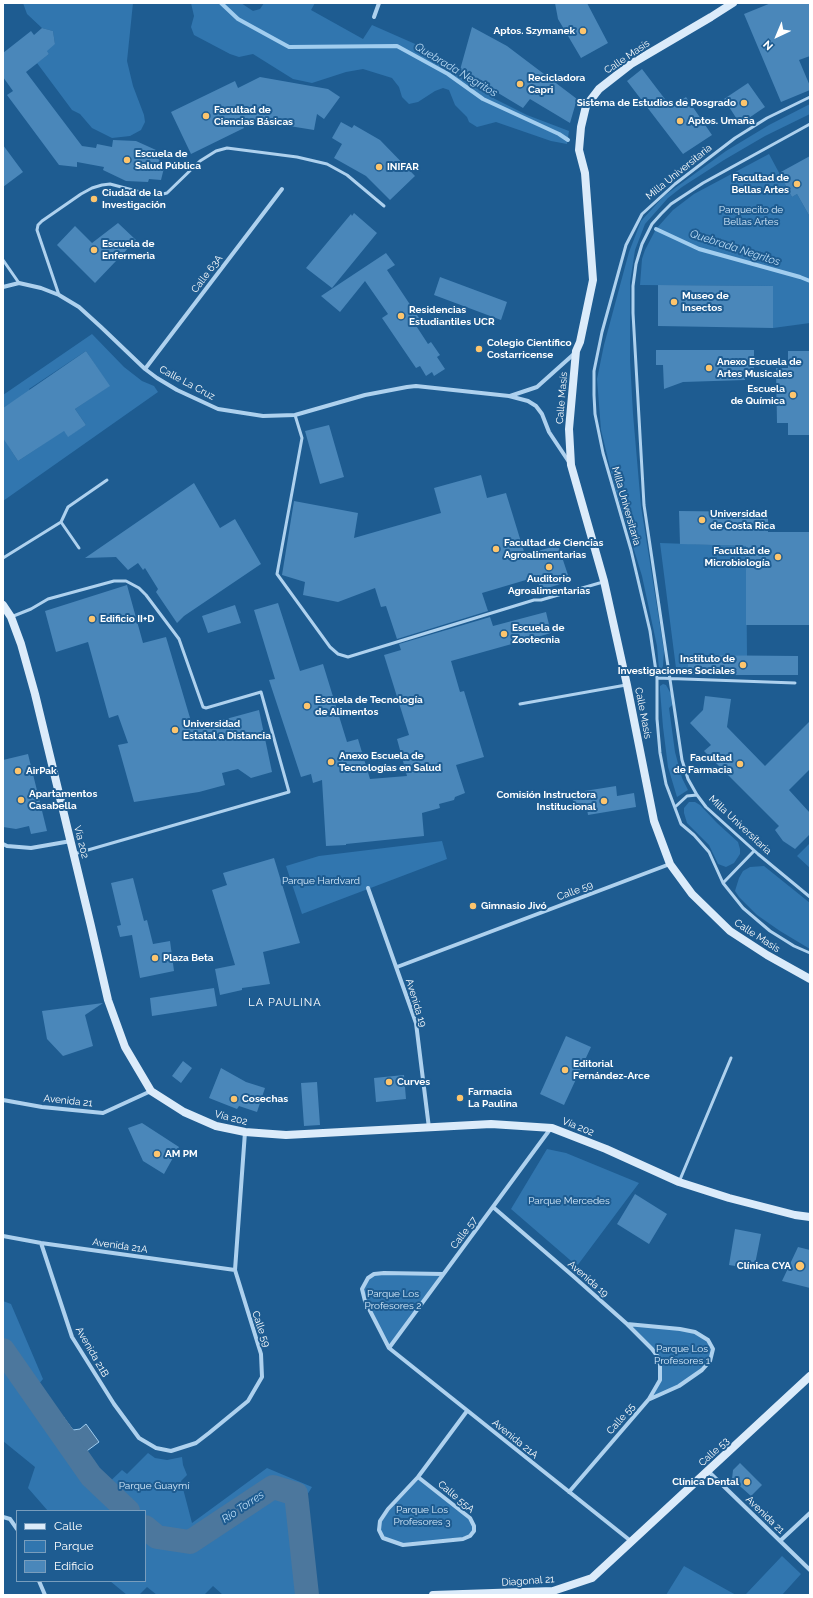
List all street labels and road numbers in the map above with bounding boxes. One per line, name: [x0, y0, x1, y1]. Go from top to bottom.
street label: Calle Masís: [602, 37, 652, 77]
street label: Milla Universitaria: [644, 142, 714, 202]
street label: Calle 63A: [189, 253, 225, 295]
street label: Calle La Cruz: [157, 363, 217, 403]
street label: Calle Masís: [554, 371, 570, 425]
street label: Milla Universitaria: [609, 465, 643, 547]
street label: Calle Masís: [632, 686, 654, 740]
street label: Milla Universitaria: [706, 793, 774, 857]
street label: Vía 202: [71, 824, 91, 860]
street label: Calle 59: [555, 879, 595, 903]
street label: Calle Masis: [732, 917, 782, 955]
street label: Avenida 19: [403, 977, 429, 1029]
street label: Avenida 21: [43, 1092, 93, 1110]
street label: Vía 202: [213, 1108, 249, 1128]
street label: Vía 202: [560, 1115, 596, 1139]
street label: Calle 57: [448, 1215, 480, 1251]
street label: Avenida 21A: [91, 1236, 149, 1256]
street label: Avenida 19: [565, 1258, 611, 1300]
street label: Calle 59: [249, 1309, 273, 1349]
street label: Avenida 21B: [73, 1325, 111, 1379]
street label: Calle 55: [604, 1401, 638, 1437]
street label: Avenida 21A: [489, 1417, 541, 1461]
street label: Calle 53: [696, 1435, 732, 1469]
street label: Calle 55A: [435, 1478, 477, 1516]
street label: Avenida 21: [743, 1494, 787, 1536]
street label: Diagonal 21: [501, 1573, 555, 1589]

